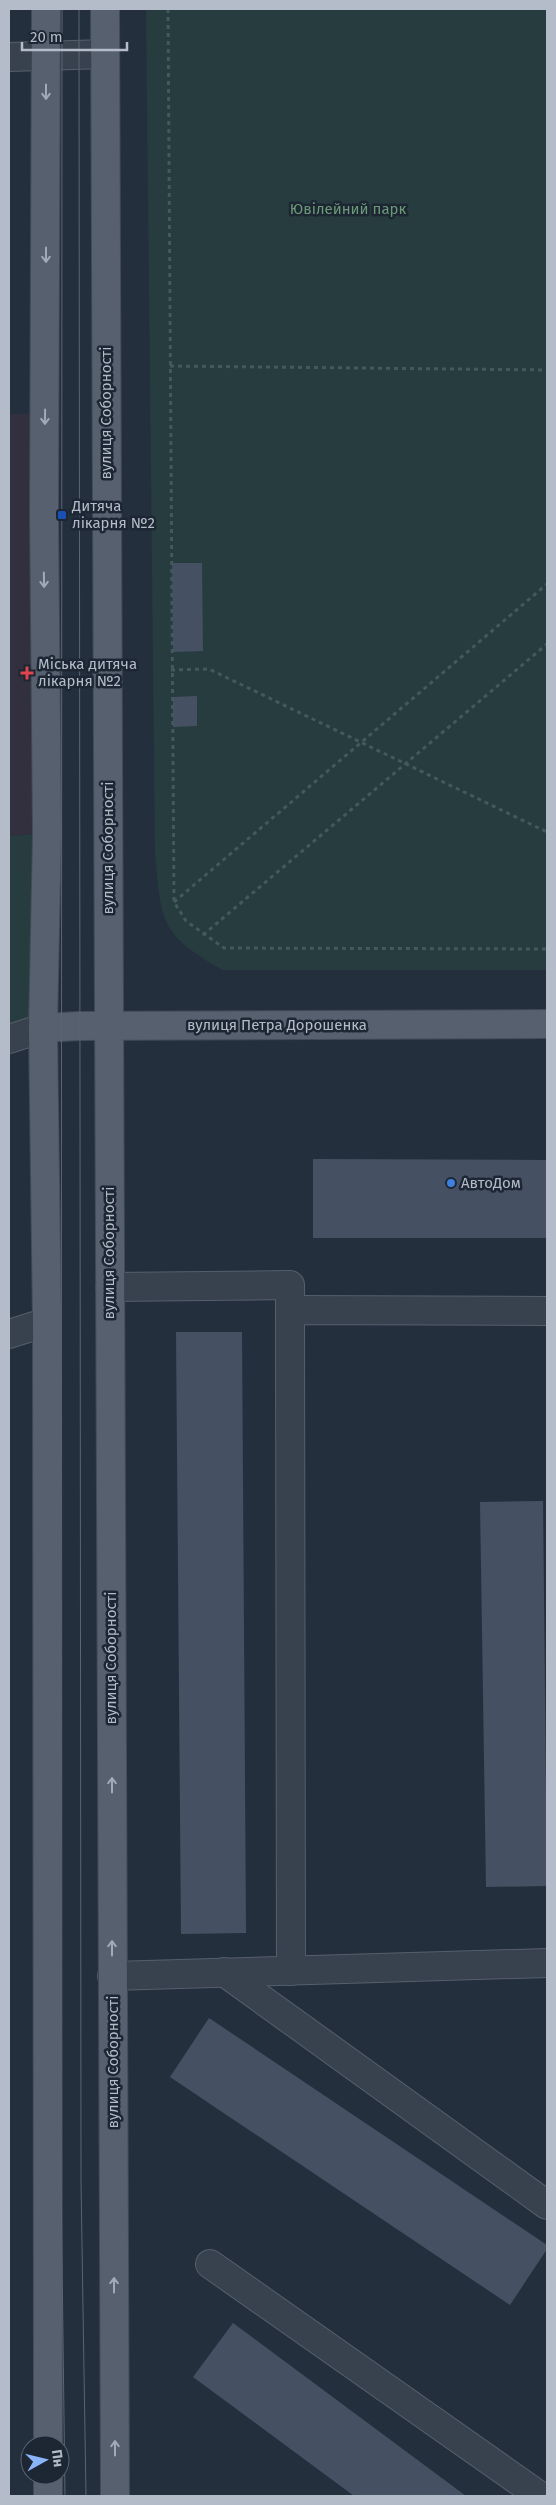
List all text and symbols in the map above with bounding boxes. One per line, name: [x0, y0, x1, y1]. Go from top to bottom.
scale bar: [22, 20, 128, 52]
text: 20 m: [30, 28, 63, 46]
one-way arrow: [41, 84, 51, 100]
park label: Ювілейний парк: [290, 200, 406, 218]
one-way arrow: [41, 246, 51, 263]
street label: вулиця Соборності: [97, 346, 115, 480]
one-way arrow: [41, 409, 50, 425]
place label: Дитяча лікарня №2: [71, 497, 155, 532]
marker: Дитяча лікарня №2: [56, 509, 68, 521]
one-way arrow: [40, 572, 49, 588]
place label: Міська дитяча лікарня №2: [38, 655, 137, 690]
marker: Міська дитяча лікарня №2: [20, 666, 34, 680]
street label: вулиця Соборності: [99, 781, 117, 915]
street label: вулиця Петра Дорошенка: [187, 1016, 367, 1034]
place label: АвтоДом: [461, 1174, 521, 1192]
marker: АвтоДом: [445, 1177, 457, 1189]
street label: вулиця Соборності: [100, 1186, 118, 1320]
street label: вулиця Соборності: [102, 1591, 120, 1725]
one-way arrow: [107, 1777, 117, 1794]
one-way arrow: [107, 1940, 117, 1956]
street label: вулиця Соборності: [104, 1995, 122, 2129]
one-way arrow: [109, 2277, 119, 2294]
north arrow: [20, 2435, 70, 2485]
one-way arrow: [110, 2440, 120, 2456]
text: Пн: [48, 2448, 67, 2468]

